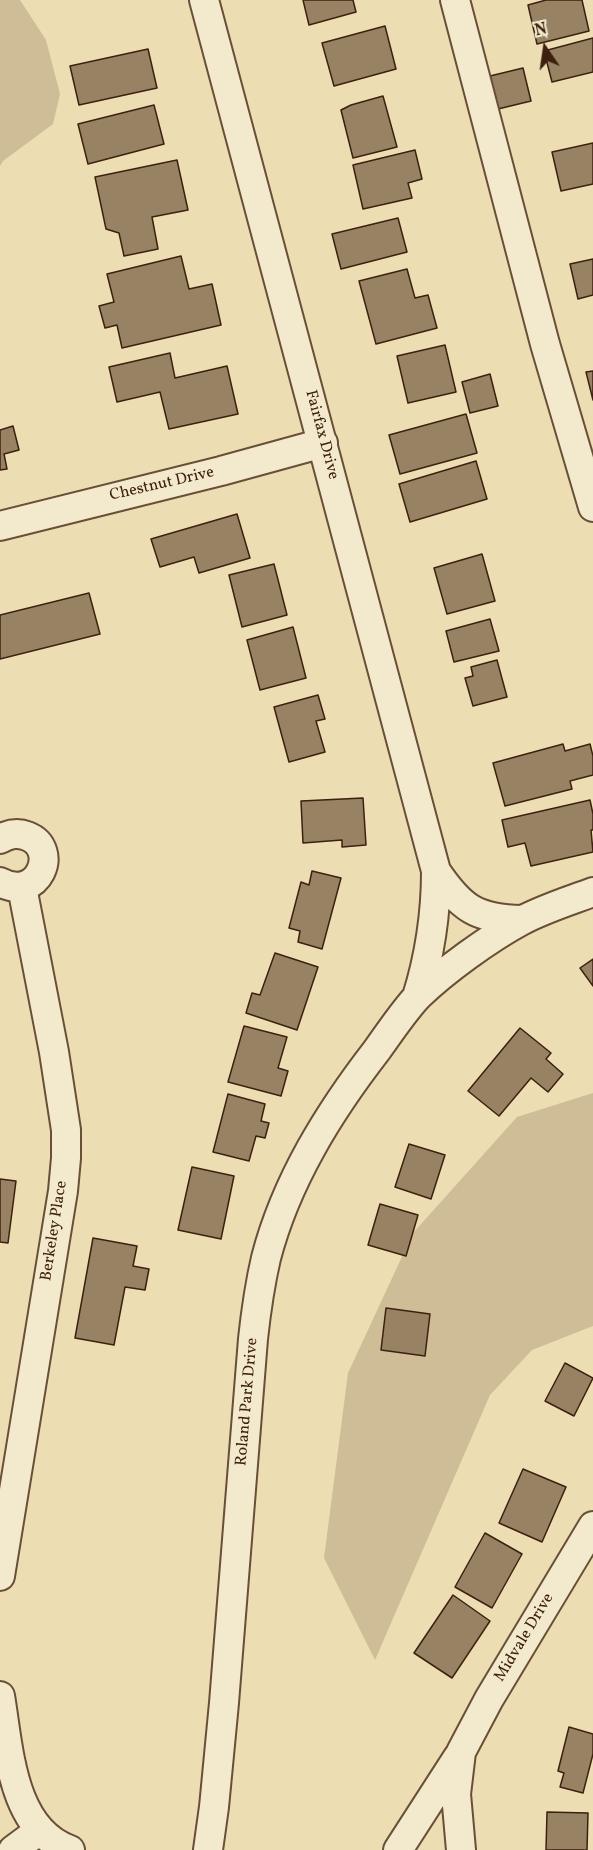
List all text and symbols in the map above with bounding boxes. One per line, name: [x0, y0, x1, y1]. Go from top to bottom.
north arrow: [515, 18, 575, 78]
text: N: [533, 18, 549, 42]
street label: Fairfax Drive: [300, 388, 342, 482]
street label: Chestnut Drive: [108, 464, 216, 506]
street label: Berkeley Place: [38, 1180, 72, 1282]
street label: Roland Park Drive: [233, 1337, 263, 1467]
street label: Midvale Drive: [491, 1590, 559, 1686]

